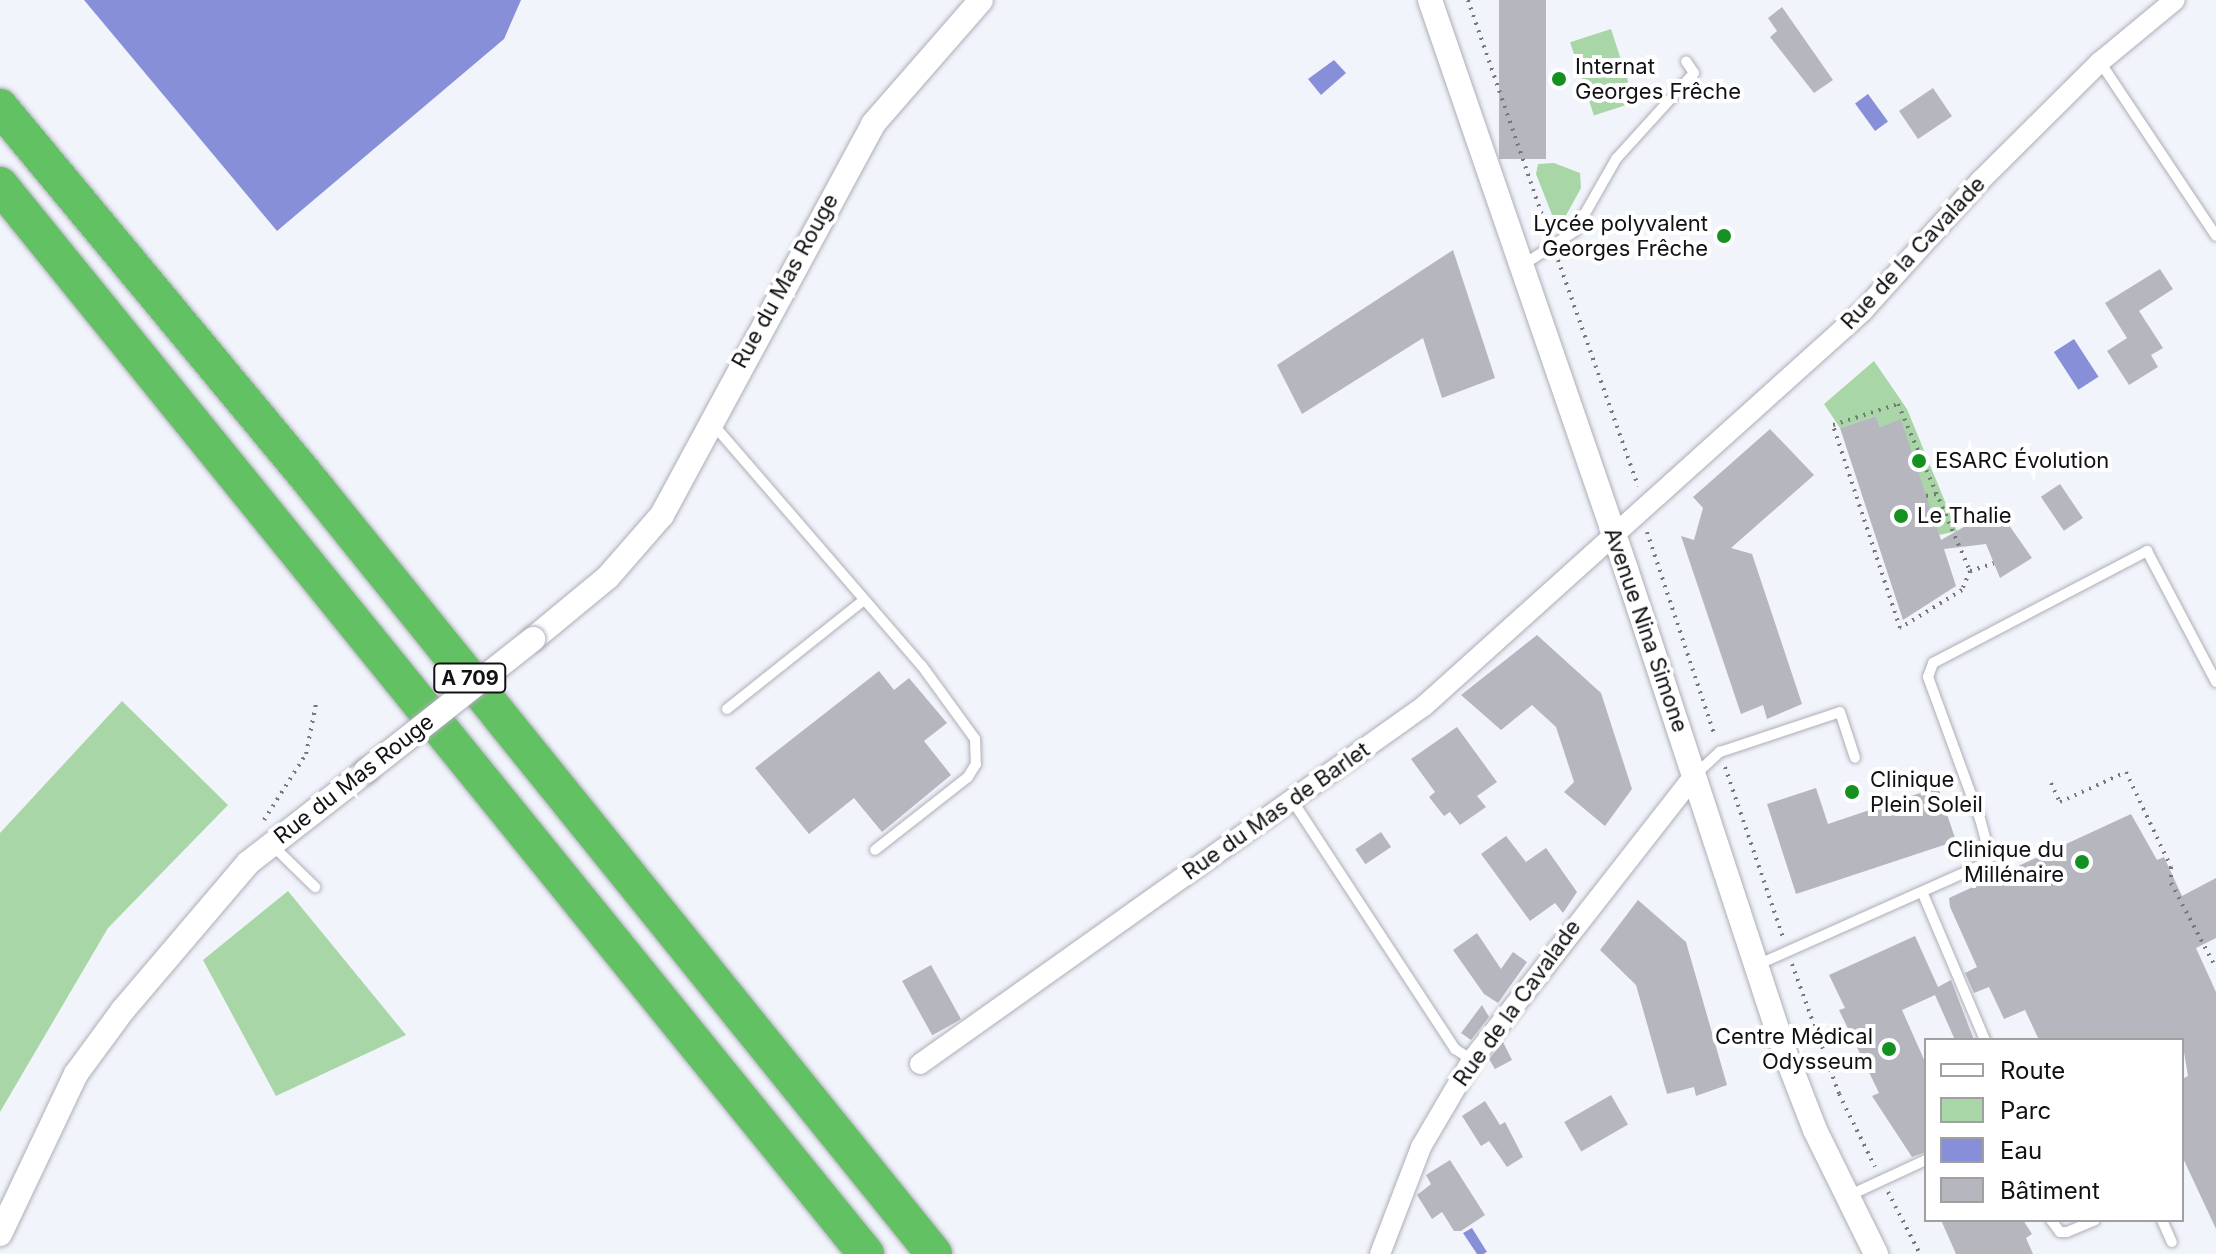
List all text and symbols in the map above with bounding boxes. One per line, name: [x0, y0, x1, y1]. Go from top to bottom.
place label: Internat Georges Frêche: [1575, 53, 1741, 104]
marker: Internat Georges Frêche: [1550, 70, 1568, 88]
street label: Rue de la Cavalade: [1835, 171, 1991, 335]
street label: Rue du Mas Rouge: [726, 189, 844, 373]
place label: Lycée polyvalent Georges Frêche: [1533, 210, 1708, 262]
marker: Lycée polyvalent Georges Frêche: [1715, 227, 1733, 245]
place label: ESARC Évolution: [1935, 448, 2109, 474]
marker: ESARC Évolution: [1910, 452, 1928, 470]
place label: Le Thalie: [1917, 503, 2011, 529]
marker: Le Thalie: [1892, 507, 1910, 525]
street label: Avenue Nina Simone: [1599, 524, 1693, 736]
road number: A 709: [432, 662, 508, 694]
street label: Rue du Mas Rouge: [269, 709, 439, 849]
street label: Rue du Mas de Barlet: [1177, 736, 1375, 886]
place label: Clinique Plein Soleil: [1870, 766, 1983, 818]
marker: Clinique Plein Soleil: [1841, 781, 1863, 803]
place label: Clinique du Millénaire: [1947, 836, 2064, 888]
marker: Clinique du Millénaire: [2071, 851, 2093, 873]
street label: Rue de la Cavalade: [1448, 915, 1586, 1091]
place label: Centre Médical Odysseum: [1715, 1023, 1873, 1074]
legend: [1924, 1038, 2184, 1222]
marker: Centre Médical Odysseum: [1880, 1040, 1898, 1058]
text: Route: [2000, 1056, 2065, 1085]
text: Parc: [2000, 1096, 2051, 1125]
text: Eau: [2000, 1136, 2042, 1165]
text: Bâtiment: [2000, 1176, 2100, 1205]

